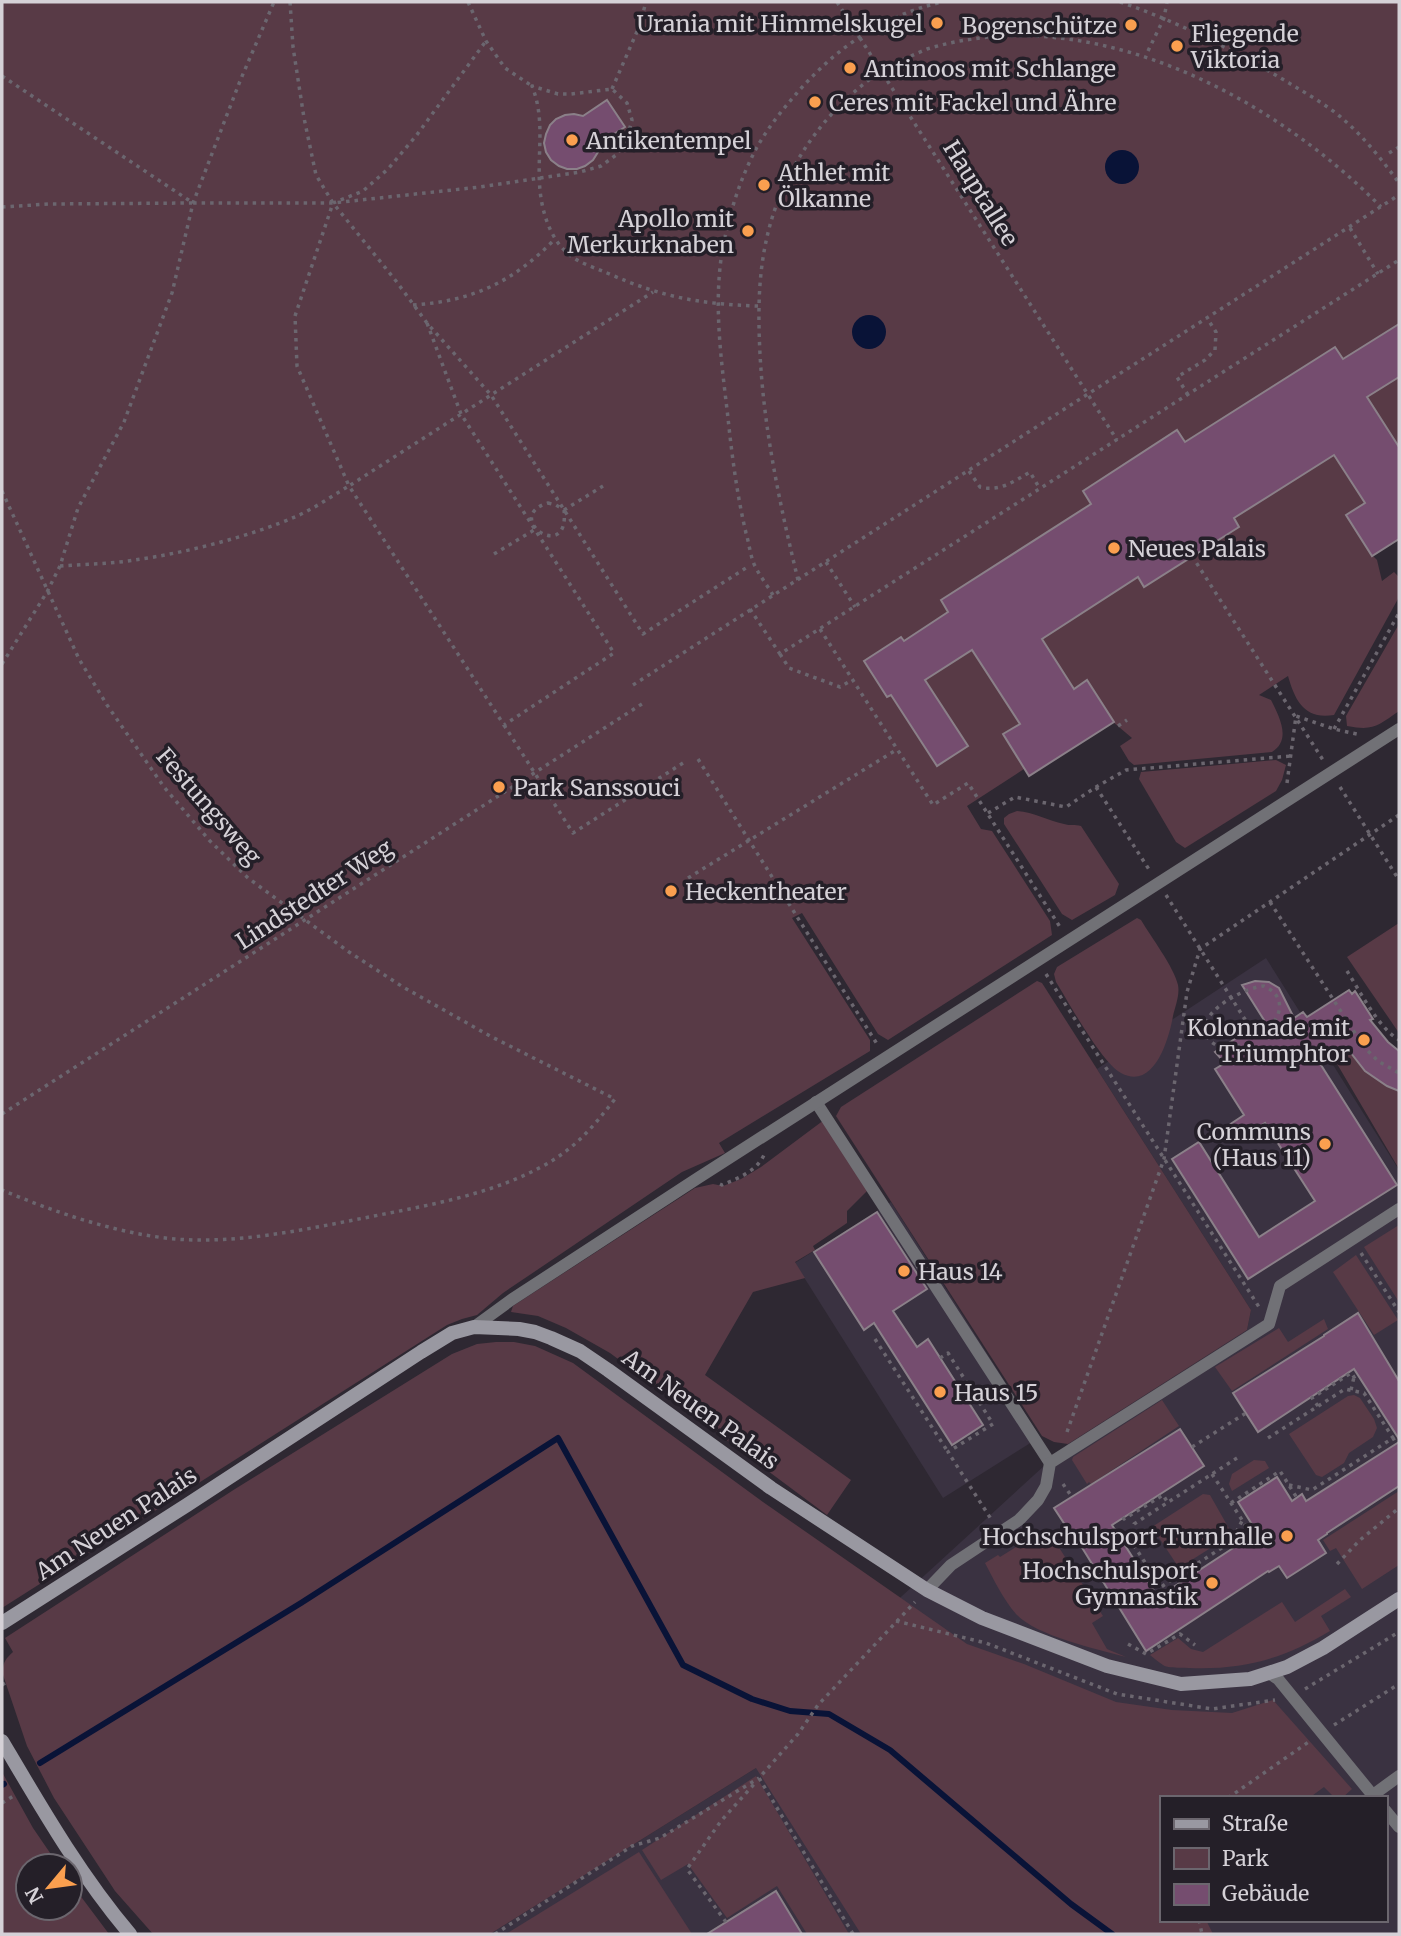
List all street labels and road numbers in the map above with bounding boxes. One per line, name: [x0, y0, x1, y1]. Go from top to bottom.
street label: Hauptallee: [937, 135, 1025, 251]
street label: Festungsweg: [150, 742, 268, 870]
street label: Lindstedter Weg: [230, 833, 398, 955]
street label: Am Neuen Palais: [616, 1342, 785, 1476]
street label: Am Neuen Palais: [29, 1460, 202, 1586]

